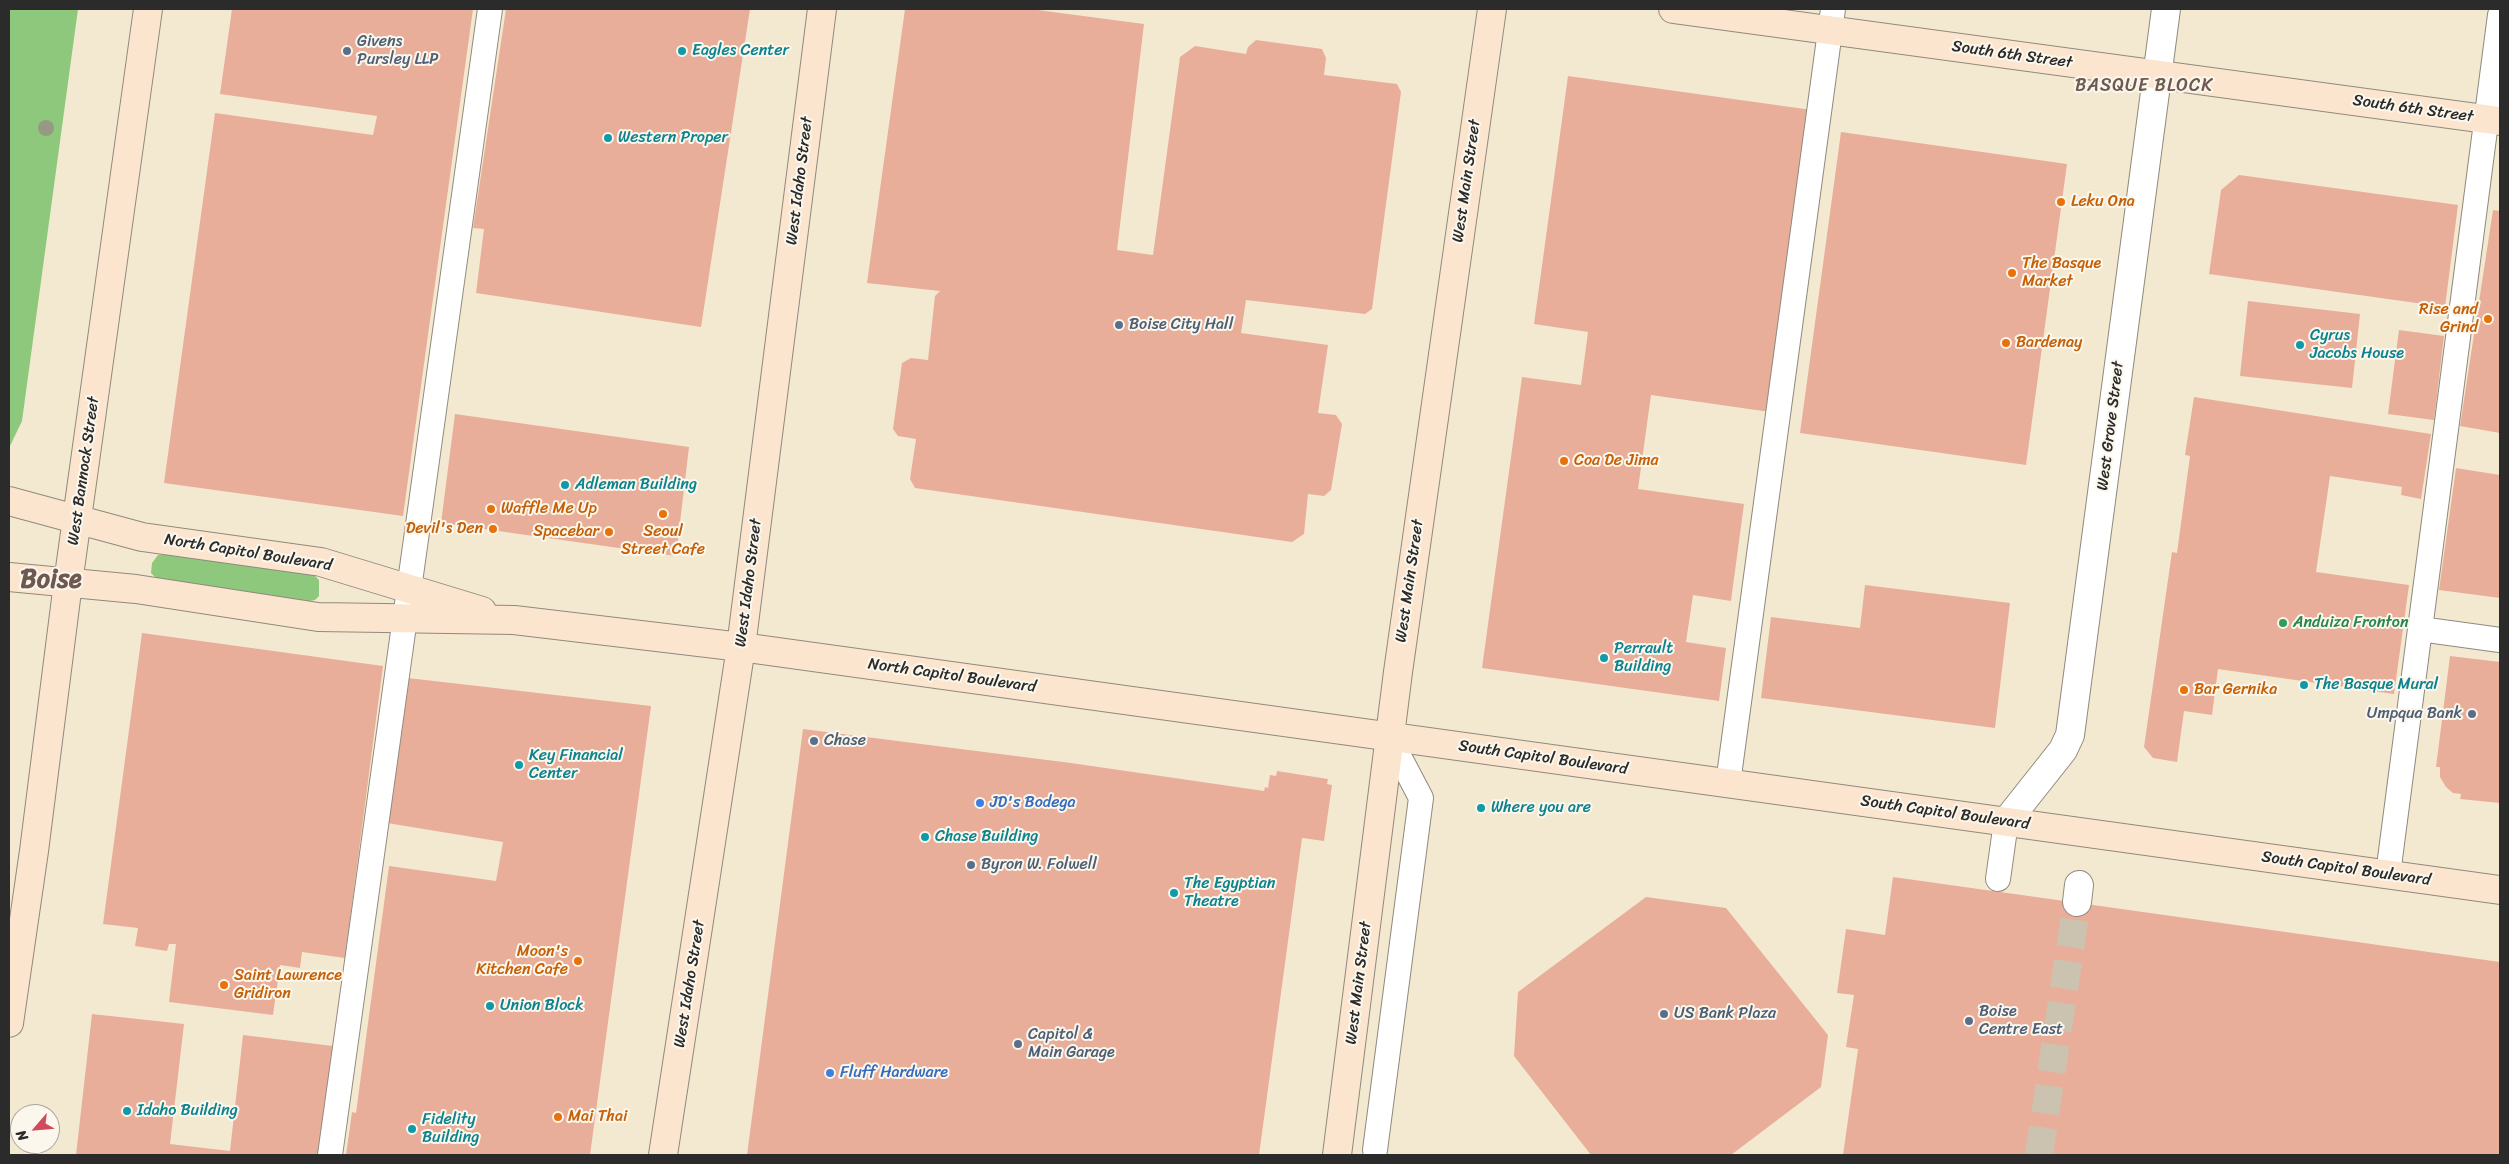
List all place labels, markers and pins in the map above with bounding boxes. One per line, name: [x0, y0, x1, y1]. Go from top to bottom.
place label: Givens Pursley LLP: [357, 32, 438, 70]
place label: Eagles Center: [692, 41, 789, 61]
marker: Givens Pursley LLP: [341, 45, 353, 57]
marker: Eagles Center: [676, 45, 688, 57]
place label: Western Proper: [618, 128, 728, 148]
marker: Western Proper: [602, 132, 614, 144]
place label: Leku Ona: [2071, 192, 2135, 212]
marker: Leku Ona: [2055, 196, 2067, 208]
place label: The Basque Market: [2022, 254, 2101, 292]
marker: The Basque Market: [2006, 267, 2018, 279]
place label: Rise and Grind: [2419, 300, 2478, 338]
marker: Rise and Grind: [2482, 313, 2494, 325]
place label: Boise City Hall: [1129, 315, 1233, 335]
marker: Boise City Hall: [1113, 319, 1125, 331]
place label: Cyrus Jacobs House: [2310, 326, 2404, 364]
place label: Bardenay: [2016, 333, 2082, 353]
marker: Bardenay: [2000, 337, 2012, 349]
marker: Cyrus Jacobs House: [2294, 339, 2306, 351]
place label: Coa De Jima: [1574, 451, 1658, 471]
marker: Coa De Jima: [1558, 455, 1570, 467]
place label: Adleman Building: [575, 475, 697, 495]
marker: Adleman Building: [559, 479, 571, 491]
place label: Waffle Me Up: [501, 499, 597, 519]
marker: Waffle Me Up: [485, 503, 497, 515]
marker: Seoul Street Cafe: [657, 508, 669, 520]
place label: Devil's Den: [406, 519, 483, 539]
place label: Spacebar: [533, 522, 599, 542]
place label: Seoul Street Cafe: [621, 522, 705, 560]
marker: Devil's Den: [487, 523, 499, 535]
marker: Spacebar: [603, 526, 615, 538]
place label: Anduiza Fronton: [2293, 613, 2409, 633]
marker: Anduiza Fronton: [2277, 617, 2289, 629]
place label: Perrault Building: [1614, 639, 1673, 677]
marker: Perrault Building: [1598, 652, 1610, 664]
place label: The Basque Mural: [2314, 675, 2438, 695]
marker: The Basque Mural: [2298, 679, 2310, 691]
place label: Bar Gernika: [2194, 680, 2277, 700]
marker: Bar Gernika: [2178, 684, 2190, 696]
place label: Umpqua Bank: [2367, 704, 2462, 724]
marker: Umpqua Bank: [2466, 708, 2478, 720]
place label: Chase: [824, 731, 866, 751]
marker: Chase: [808, 735, 820, 747]
place label: Key Financial Center: [529, 746, 623, 784]
marker: Key Financial Center: [513, 759, 525, 771]
place label: JD's Bodega: [990, 793, 1076, 813]
marker: JD's Bodega: [974, 797, 986, 809]
place label: Where you are: [1491, 798, 1591, 818]
marker: Where you are: [1475, 802, 1487, 814]
place label: Chase Building: [935, 827, 1038, 847]
marker: Chase Building: [919, 831, 931, 843]
place label: Byron W. Folwell: [981, 855, 1097, 875]
marker: Byron W. Folwell: [965, 859, 977, 871]
place label: The Egyptian Theatre: [1184, 874, 1275, 912]
marker: The Egyptian Theatre: [1168, 887, 1180, 899]
place label: Moon's Kitchen Cafe: [476, 942, 568, 980]
marker: Moon's Kitchen Cafe: [572, 955, 584, 967]
place label: Saint Lawrence Gridiron: [234, 966, 342, 1004]
marker: Saint Lawrence Gridiron: [218, 979, 230, 991]
place label: Union Block: [500, 996, 584, 1016]
marker: Union Block: [484, 1000, 496, 1012]
place label: Boise Centre East: [1979, 1002, 2063, 1040]
place label: US Bank Plaza: [1674, 1004, 1776, 1024]
marker: US Bank Plaza: [1658, 1008, 1670, 1020]
marker: Boise Centre East: [1963, 1015, 1975, 1027]
place label: Capitol & Main Garage: [1028, 1025, 1115, 1063]
marker: Capitol & Main Garage: [1012, 1038, 1024, 1050]
place label: Fluff Hardware: [840, 1063, 948, 1083]
marker: Fluff Hardware: [824, 1067, 836, 1079]
place label: Idaho Building: [137, 1101, 238, 1121]
marker: Idaho Building: [121, 1105, 133, 1117]
place label: Mai Thai: [568, 1107, 627, 1127]
place label: Fidelity Building: [422, 1110, 479, 1148]
marker: Mai Thai: [552, 1111, 564, 1123]
marker: Fidelity Building: [406, 1123, 418, 1135]

